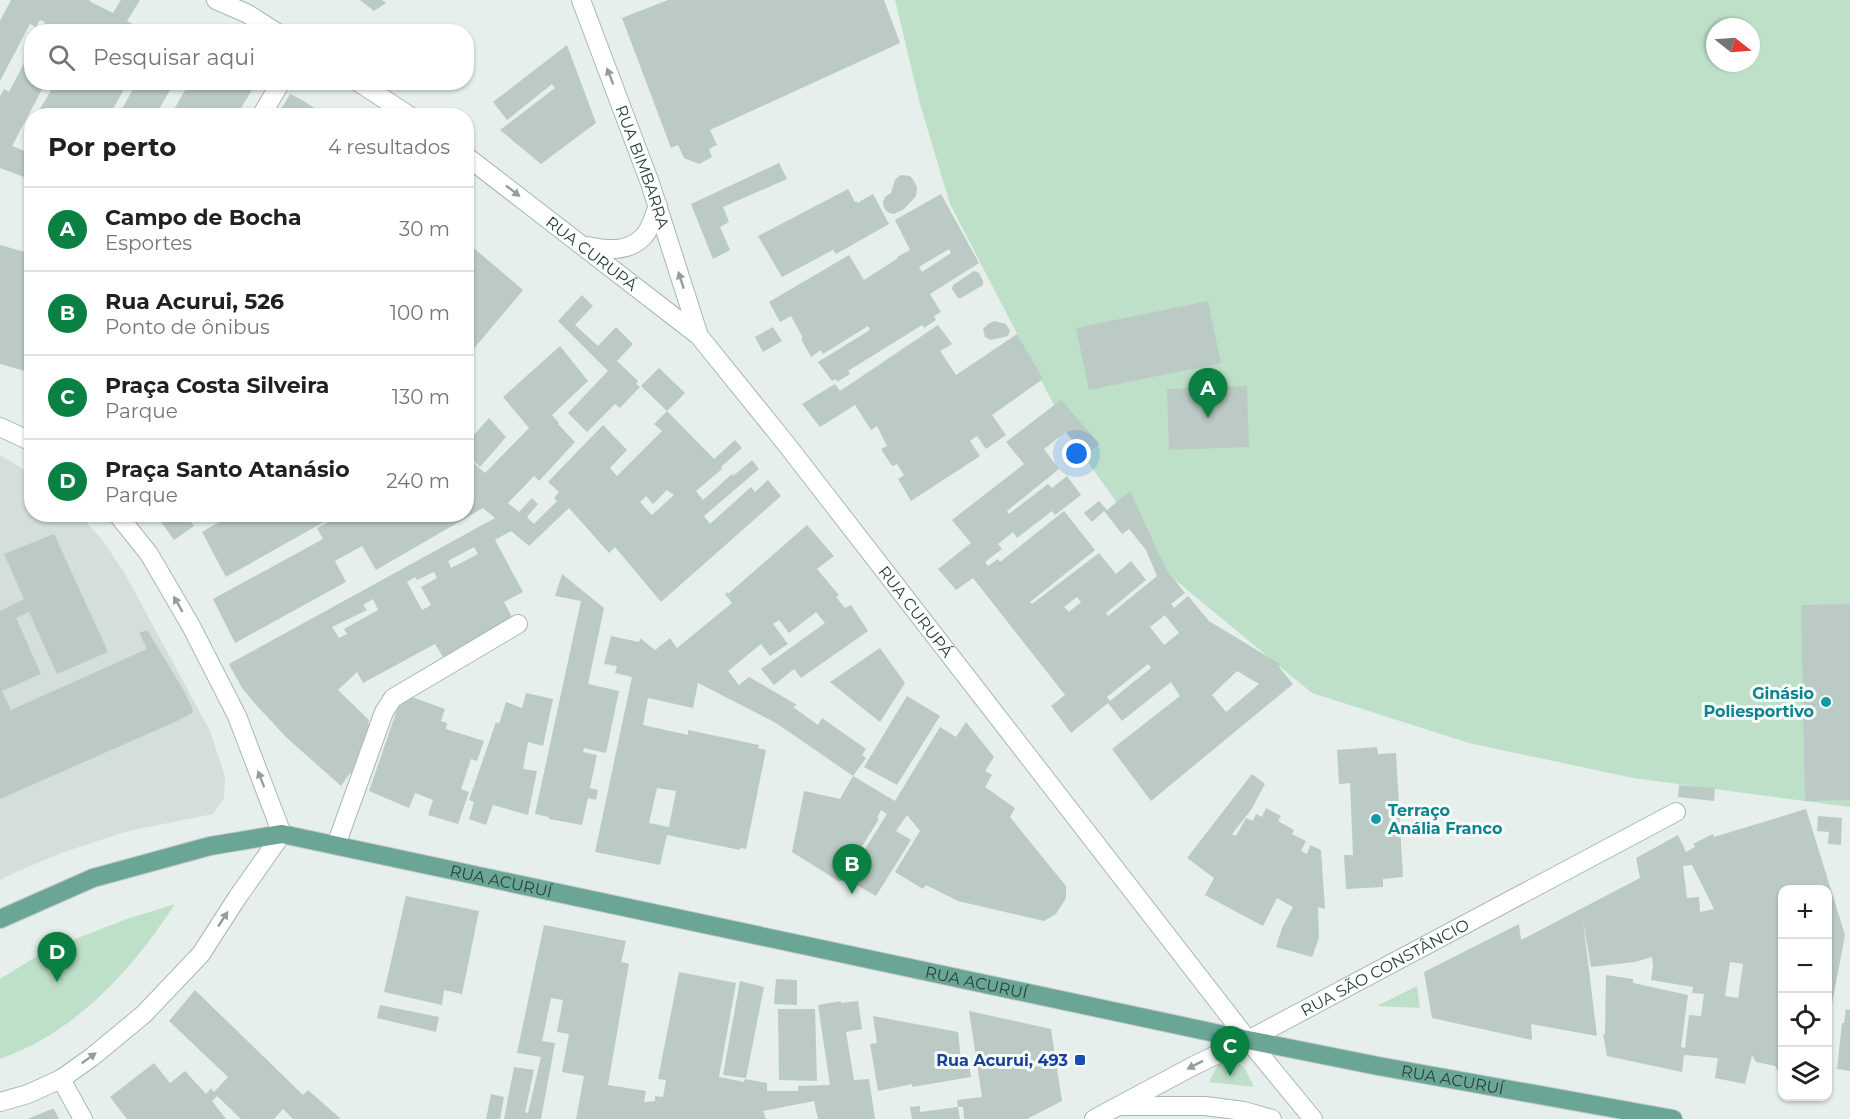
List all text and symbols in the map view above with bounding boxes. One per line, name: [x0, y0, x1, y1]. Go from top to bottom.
north arrow: [1706, 18, 1760, 72]
search box: [24, 24, 474, 90]
icon: search: [45, 41, 78, 74]
text: Pesquisar aqui: [93, 44, 255, 71]
one-way arrow: [604, 67, 614, 85]
street label: RUA BIMBARRA: [612, 103, 673, 232]
text: Por perto: [48, 131, 176, 163]
text: 4 resultados: [328, 135, 450, 159]
one-way arrow: [505, 185, 520, 197]
text: Campo de Bocha: [105, 204, 302, 231]
street label: RUA CURUPÁ: [542, 212, 641, 295]
text: A: [60, 217, 75, 241]
text: 30 m: [399, 217, 450, 241]
text: Esportes: [105, 231, 192, 255]
one-way arrow: [676, 271, 686, 289]
text: Rua Acurui, 526: [105, 288, 284, 315]
text: B: [60, 301, 75, 325]
text: 100 m: [390, 301, 450, 325]
text: Ponto de ônibus: [105, 315, 270, 339]
pin: A: [1188, 368, 1228, 418]
text: Praça Costa Silveira: [105, 372, 329, 399]
text: C: [60, 385, 75, 409]
text: 130 m: [392, 385, 450, 409]
text: Parque: [105, 399, 178, 423]
your location: [1062, 439, 1091, 468]
text: Praça Santo Atanásio: [105, 456, 350, 483]
text: D: [59, 469, 76, 493]
text: 240 m: [386, 469, 450, 493]
text: Parque: [105, 483, 178, 507]
street label: RUA CURUPÁ: [874, 562, 957, 662]
one-way arrow: [173, 595, 183, 612]
place label: Ginásio Poliesportivo: [1704, 684, 1814, 721]
marker: Ginásio Poliesportivo: [1819, 695, 1833, 709]
one-way arrow: [256, 770, 266, 788]
place label: Terraço Anália Franco: [1387, 801, 1502, 838]
marker: Terraço Anália Franco: [1369, 812, 1383, 826]
pin: B: [832, 844, 872, 894]
street label: RUA ACURUÍ: [448, 861, 555, 902]
map controls: [1778, 885, 1832, 1101]
button: +: [1778, 885, 1832, 939]
one-way arrow: [218, 911, 229, 927]
street label: RUA SÃO CONSTÂNCIO: [1297, 915, 1472, 1020]
pin: D: [38, 932, 76, 982]
button: −: [1778, 939, 1832, 993]
street label: RUA ACURUÍ: [923, 962, 1030, 1003]
button: locate: [1778, 993, 1832, 1047]
pin: C: [1210, 1026, 1250, 1076]
button: layers: [1778, 1047, 1832, 1101]
place label: Rua Acurui, 493: [936, 1051, 1068, 1070]
one-way arrow: [82, 1053, 97, 1065]
marker: Rua Acurui, 493: [1073, 1053, 1087, 1067]
one-way arrow: [1187, 1060, 1204, 1070]
street label: RUA ACURUÍ: [1400, 1061, 1507, 1099]

